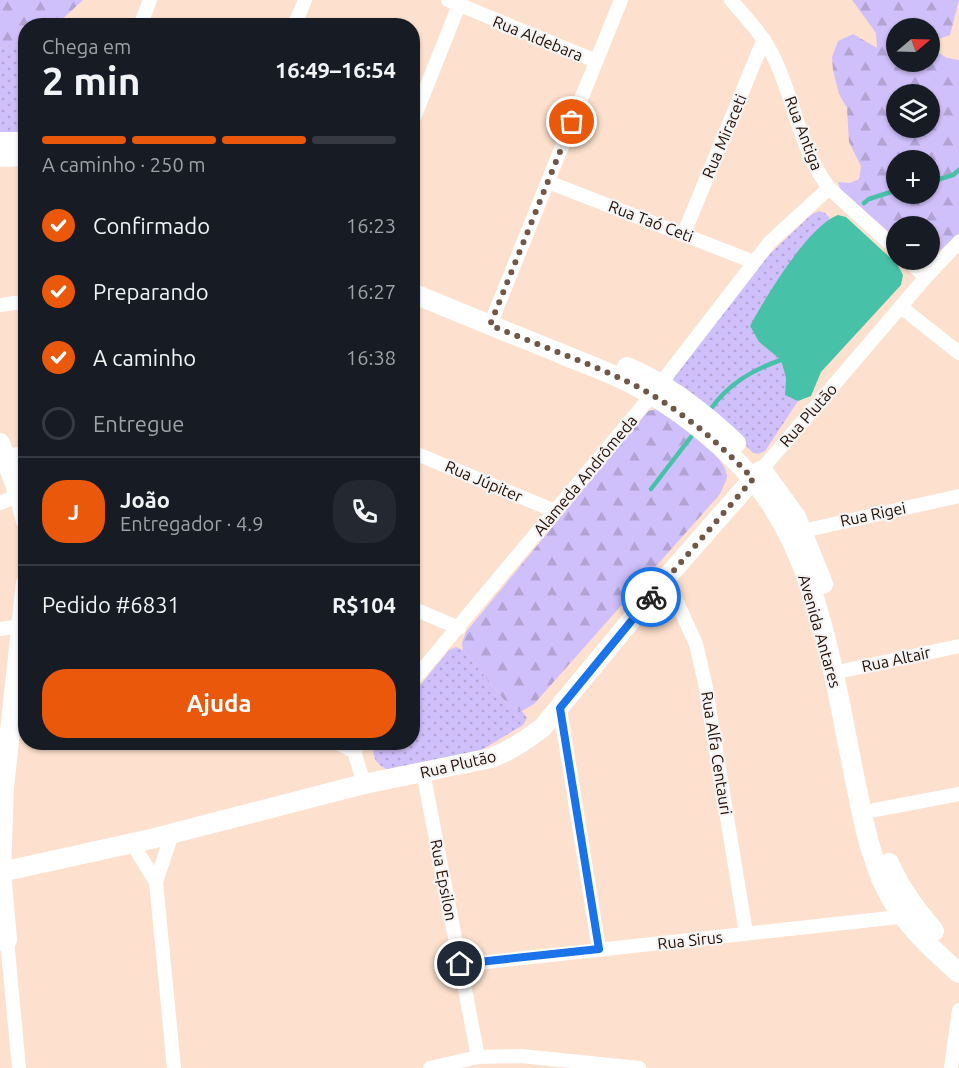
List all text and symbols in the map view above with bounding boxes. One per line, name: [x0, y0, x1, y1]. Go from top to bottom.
street label: Rua Aldebara: [490, 12, 586, 64]
north arrow: [886, 18, 940, 72]
map controls: [886, 18, 940, 270]
text: Chega em: [42, 35, 131, 58]
text: 16:49–16:54: [275, 57, 396, 82]
text: 2 min: [42, 59, 141, 102]
button: layers: [886, 84, 940, 138]
street label: Rua Miraceti: [698, 91, 750, 181]
street label: Rua Antiga: [782, 93, 826, 173]
pin: [546, 96, 597, 147]
icon: bag: [555, 105, 588, 138]
button: +: [886, 150, 940, 204]
text: A caminho · 250 m: [42, 153, 206, 176]
street label: Rua Taó Ceti: [606, 197, 696, 245]
icon: check: [42, 209, 75, 242]
text: Confirmado: [93, 213, 210, 238]
text: 16:23: [346, 214, 396, 237]
button: −: [886, 216, 940, 270]
icon: check: [42, 275, 75, 308]
text: Preparando: [93, 279, 209, 304]
text: 16:27: [346, 280, 396, 303]
icon: check: [42, 341, 75, 374]
text: A caminho: [93, 345, 196, 370]
text: 16:38: [346, 346, 396, 369]
street label: Rua Plutão: [776, 380, 840, 450]
text: Entregue: [93, 411, 184, 436]
street label: Alameda Andrômeda: [529, 411, 641, 539]
street label: Rua Júpiter: [443, 457, 525, 505]
button: phone: [333, 480, 396, 543]
text: João: [120, 487, 170, 512]
street label: Rua Rigei: [838, 498, 908, 530]
text: J: [68, 499, 79, 524]
text: Entregador · 4.9: [120, 512, 263, 535]
courier: [621, 567, 681, 627]
street label: Avenida Antares: [795, 572, 845, 690]
icon: bike: [635, 581, 668, 614]
text: Pedido #6831: [42, 592, 180, 617]
text: R$104: [332, 592, 396, 617]
street label: Rua Altair: [860, 643, 932, 675]
button: Ajuda: [42, 669, 396, 738]
street label: Rua Alfa Centauri: [698, 690, 736, 816]
street label: Rua Plutão: [418, 746, 498, 782]
street label: Rua Epsilon: [427, 838, 461, 922]
street label: Rua Sirus: [657, 928, 724, 952]
pin: [434, 938, 485, 989]
icon: home: [443, 947, 476, 980]

